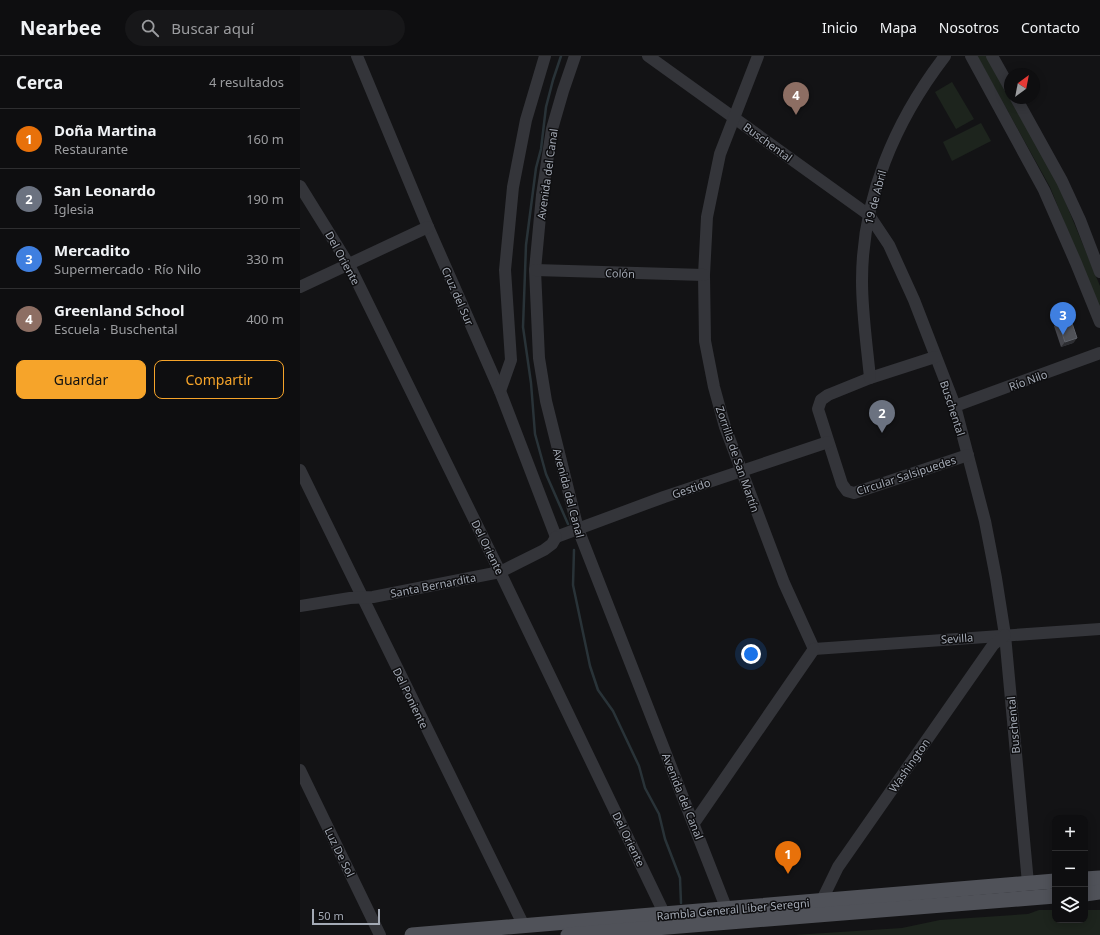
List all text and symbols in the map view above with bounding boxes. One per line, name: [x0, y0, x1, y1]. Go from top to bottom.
search box: [125, 10, 405, 46]
text: Nearbee: [20, 15, 101, 41]
icon: search: [139, 17, 161, 39]
text: Buscar aquí: [171, 18, 254, 38]
text: Inicio: [822, 18, 858, 37]
text: Mapa: [880, 18, 917, 37]
text: Nosotros: [939, 18, 999, 37]
text: Contacto: [1021, 18, 1080, 37]
north arrow: [1004, 68, 1040, 104]
text: Cerca: [16, 71, 63, 94]
text: 4 resultados: [209, 73, 284, 91]
pin: 4: [783, 82, 809, 115]
street label: Buschental: [740, 119, 796, 165]
text: Doña Martina: [54, 120, 157, 140]
street label: Avenida del Canal: [533, 127, 561, 221]
text: 1: [25, 130, 33, 148]
text: 160 m: [246, 130, 284, 148]
text: Restaurante: [54, 140, 128, 158]
street label: 19 de Abril: [861, 168, 889, 226]
text: San Leonardo: [54, 180, 156, 200]
text: 2: [25, 190, 33, 208]
text: 190 m: [246, 190, 284, 208]
text: Iglesia: [54, 200, 94, 218]
street label: Del Oriente: [322, 229, 364, 287]
text: Mercadito: [54, 240, 130, 260]
text: 3: [25, 250, 33, 268]
text: 330 m: [246, 250, 284, 268]
text: Supermercado · Río Nilo: [54, 260, 201, 278]
street label: Cruz del Sur: [438, 264, 478, 328]
street label: Colón: [605, 265, 635, 281]
text: Greenland School: [54, 300, 185, 320]
pin: 3: [1050, 302, 1076, 335]
text: 4: [25, 310, 33, 328]
text: 400 m: [246, 310, 284, 328]
text: Escuela · Buschental: [54, 320, 178, 338]
button: Guardar: [16, 360, 146, 399]
button: Compartir: [154, 360, 284, 399]
street label: Río Nilo: [1007, 366, 1050, 394]
street label: Buschental: [937, 378, 969, 438]
pin: 2: [869, 400, 895, 433]
street label: Zorrilla de San Martín: [713, 404, 763, 514]
street label: Avenida del Canal: [550, 447, 588, 539]
street label: Circular Salsipuedes: [854, 452, 958, 498]
street label: Gestido: [670, 474, 713, 502]
street label: Del Oriente: [468, 517, 508, 577]
street label: Santa Bernardita: [389, 569, 477, 601]
street label: Sevilla: [940, 629, 974, 647]
your location: [741, 644, 761, 664]
street label: Del Poniente: [390, 665, 432, 731]
street label: Buschental: [1003, 696, 1023, 754]
street label: Washington: [885, 735, 933, 795]
street label: Avenida del Canal: [659, 751, 707, 841]
street label: Del Oriente: [609, 809, 649, 869]
map controls: [1052, 815, 1088, 923]
button: +: [1052, 815, 1088, 851]
street label: Luz De Sol: [322, 825, 358, 879]
pin: 1: [775, 841, 801, 874]
button: −: [1052, 851, 1088, 887]
button: layers: [1052, 887, 1088, 923]
street label: Rambla General Liber Seregni: [656, 895, 810, 923]
scale bar: [312, 907, 380, 926]
text: 50 m: [318, 908, 344, 923]

